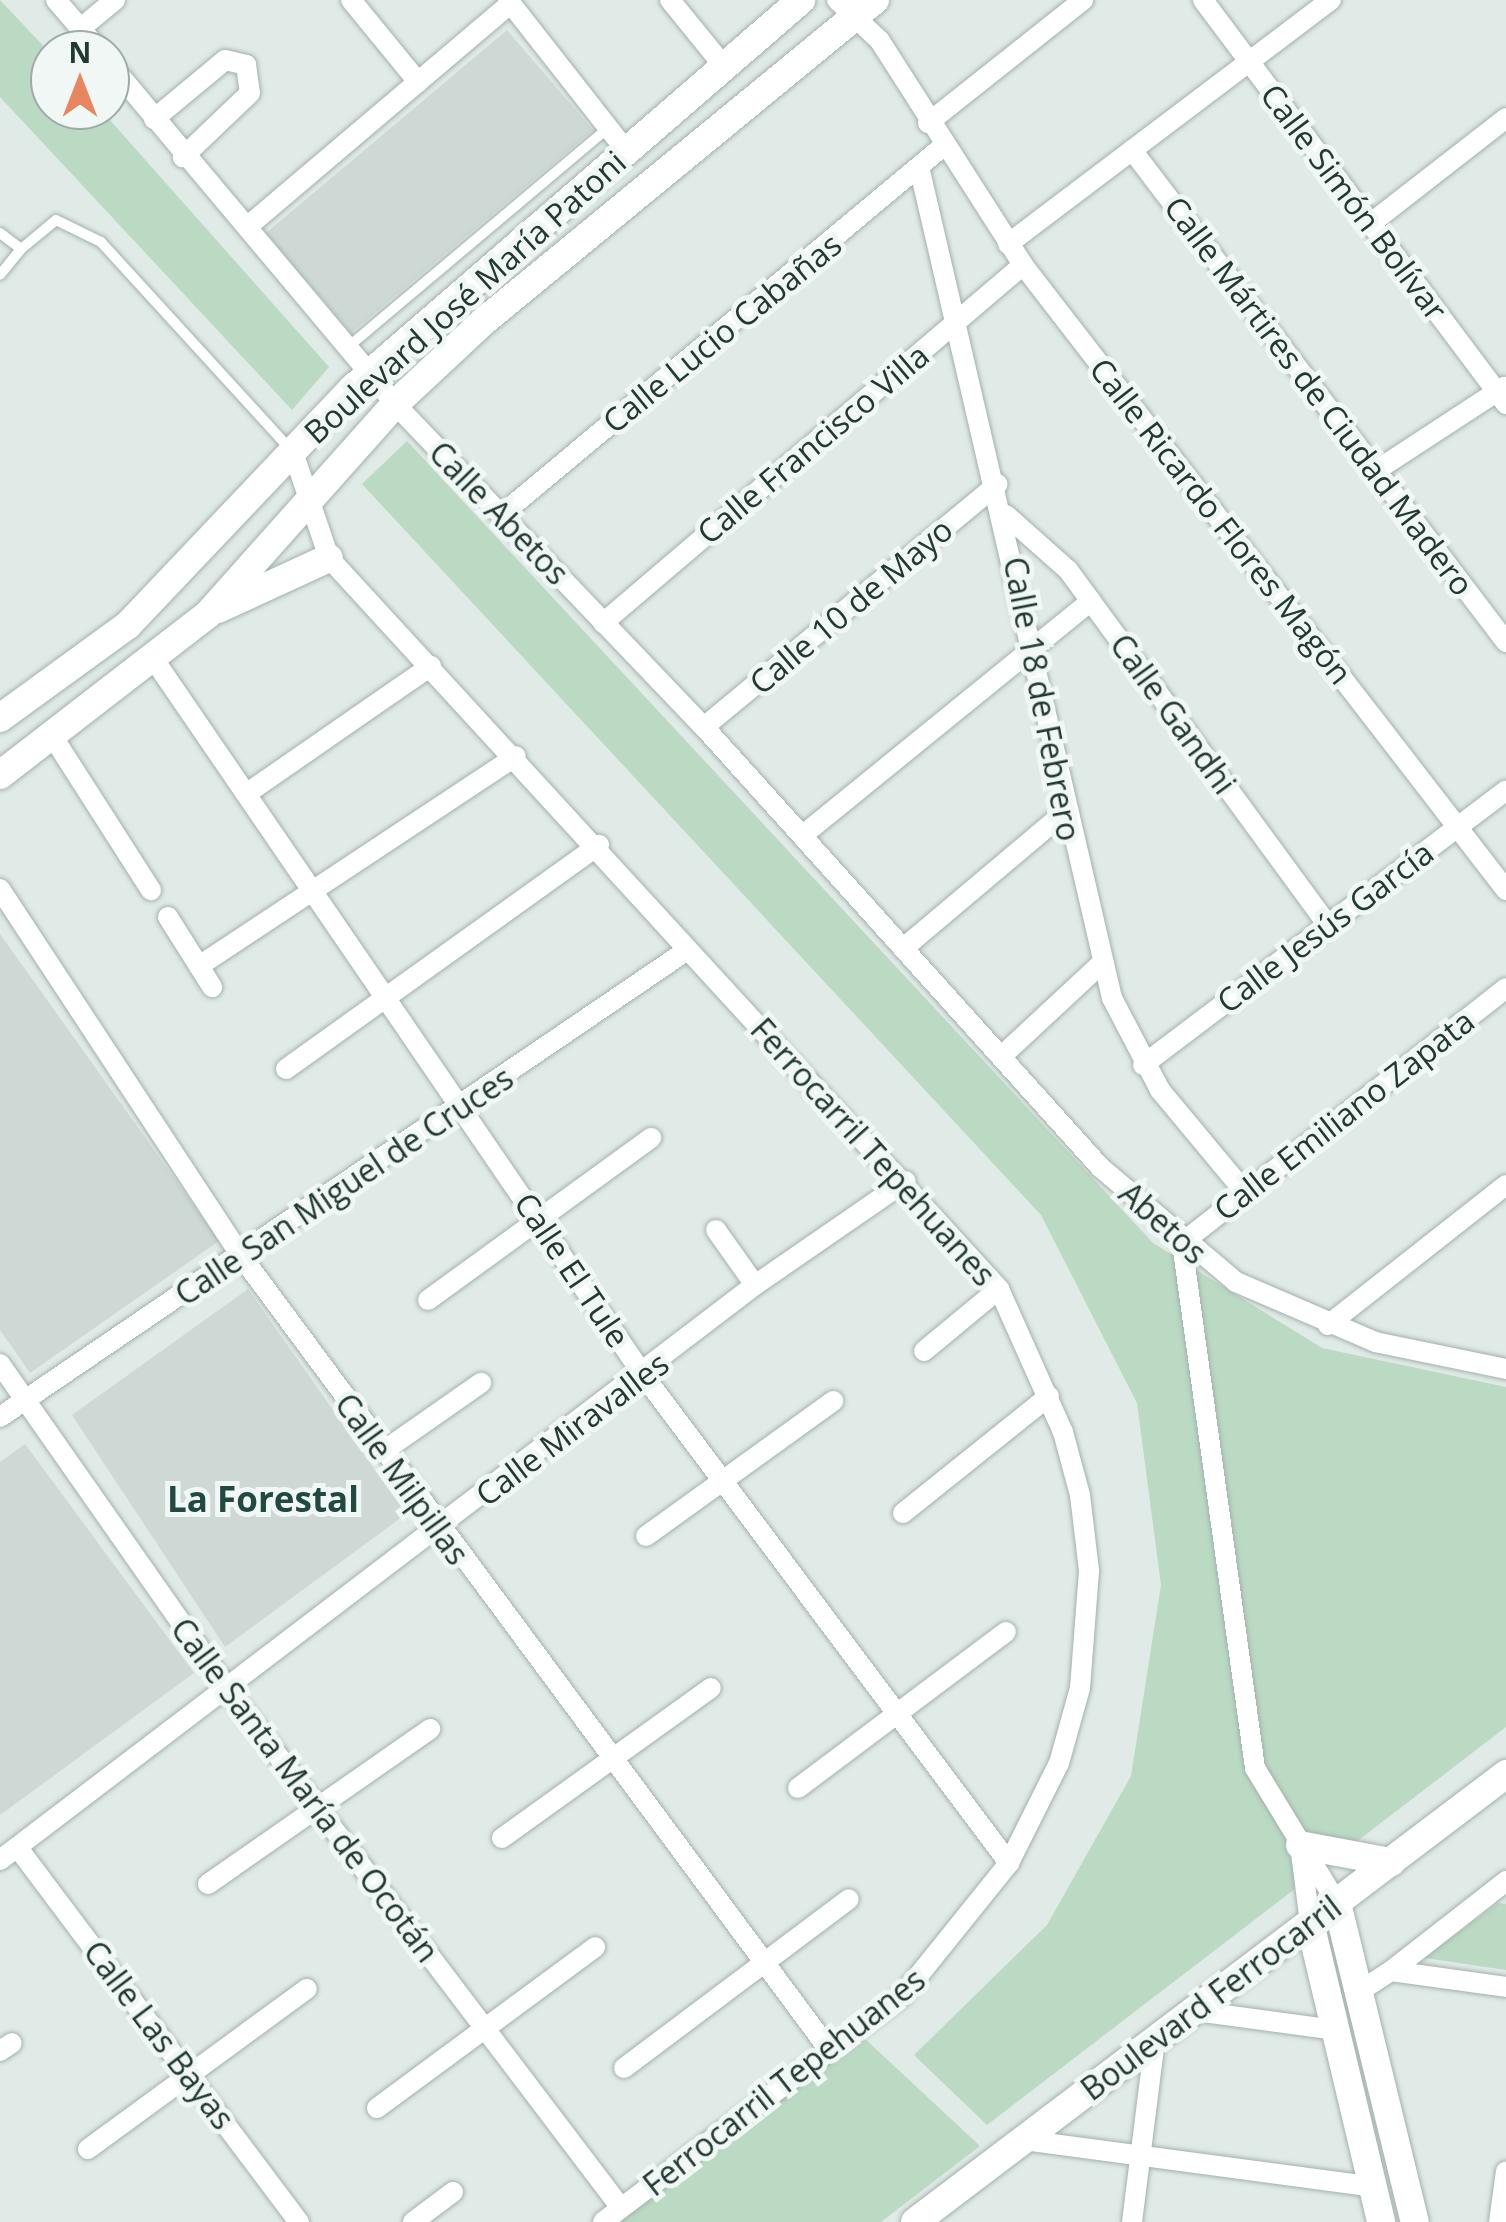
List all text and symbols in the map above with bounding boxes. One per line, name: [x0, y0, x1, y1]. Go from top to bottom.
north arrow: [30, 30, 130, 130]
text: N: [69, 33, 91, 71]
street label: Calle Simón Bolívar: [1253, 76, 1455, 328]
street label: Boulevard José María Patoni: [296, 143, 634, 451]
street label: Calle Mártires de Ciudad Madero: [1156, 189, 1482, 603]
street label: Calle Lucio Cabañas: [595, 225, 849, 441]
street label: Calle Francisco Villa: [690, 336, 936, 552]
street label: Calle Ricardo Flores Magón: [1082, 350, 1360, 692]
street label: Calle Abetos: [421, 433, 577, 593]
street label: Calle 10 de Mayo: [742, 510, 960, 702]
street label: Calle 18 de Febrero: [996, 554, 1088, 844]
street label: Calle Gandhi: [1102, 627, 1244, 801]
street label: Calle Jesús García: [1209, 833, 1441, 1021]
street label: Calle Emiliano Zapata: [1206, 1001, 1482, 1229]
street label: Ferrocarril Tepehuanes: [743, 1010, 1003, 1294]
street label: Calle San Miguel de Cruces: [168, 1058, 520, 1314]
street label: Abetos: [1112, 1174, 1214, 1272]
street label: Calle El Tule: [506, 1186, 638, 1354]
street label: Calle Miravalles: [468, 1344, 676, 1514]
street label: Calle Milpillas: [327, 1386, 477, 1572]
district label: La Forestal: [167, 1478, 359, 1520]
street label: Calle Santa María de Ocotán: [163, 1610, 447, 1970]
street label: Boulevard Ferrocarril: [1073, 1888, 1349, 2108]
street label: Calle Las Bayas: [76, 1933, 242, 2137]
street label: Ferrocarril Tepehuanes: [636, 1960, 932, 2204]

